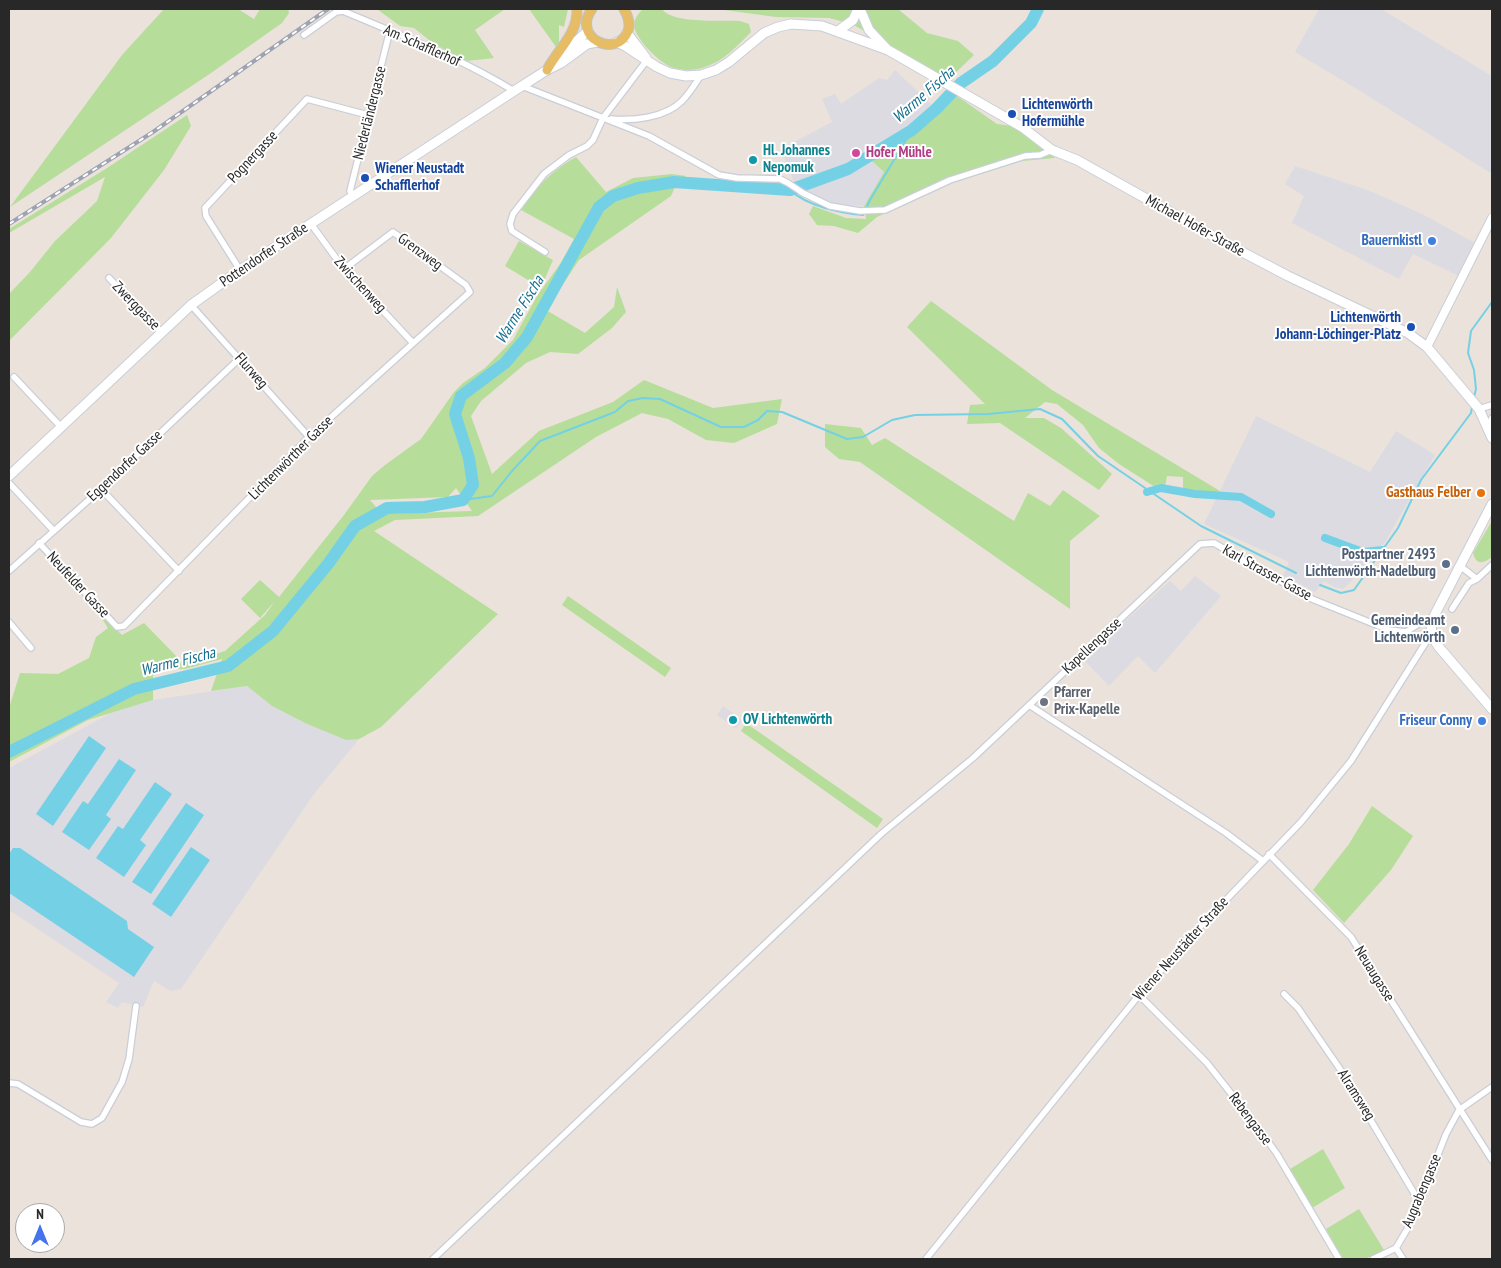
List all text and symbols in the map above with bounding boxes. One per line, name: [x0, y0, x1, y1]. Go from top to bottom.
street label: Am Schafflerhof: [381, 21, 463, 71]
water label: Warme Fischa: [889, 63, 959, 127]
street label: Niederländergasse: [350, 64, 390, 162]
place label: Lichtenwörth Hofermühle: [1022, 96, 1093, 131]
marker: Lichtenwörth Hofermühle: [1006, 108, 1018, 120]
street label: Pognergasse: [224, 127, 282, 187]
place label: Hl. Johannes Nepomuk: [763, 142, 830, 177]
place label: Hofer Mühle: [866, 144, 932, 162]
marker: Hofer Mühle: [850, 147, 862, 159]
marker: Hl. Johannes Nepomuk: [747, 154, 759, 166]
place label: Wiener Neustadt Schafflerhof: [375, 160, 464, 195]
marker: Wiener Neustadt Schafflerhof: [359, 172, 371, 184]
street label: Michael Hofer-Straße: [1142, 191, 1248, 261]
street label: Pottendorfer Straße: [217, 219, 311, 291]
street label: Grenzweg: [394, 230, 446, 274]
place label: Bauernkistl: [1361, 232, 1422, 250]
marker: Bauernkistl: [1426, 235, 1438, 247]
street label: Zwischenweg: [330, 253, 390, 317]
water label: Warme Fischa: [492, 273, 548, 347]
street label: Zwerggasse: [108, 278, 164, 334]
place label: Lichtenwörth Johann-Löchinger-Platz: [1275, 309, 1401, 344]
marker: Lichtenwörth Johann-Löchinger-Platz: [1405, 321, 1417, 333]
street label: Flurweg: [231, 349, 271, 393]
street label: Lichtenwörther Gasse: [245, 412, 337, 504]
street label: Eggendorfer Gasse: [84, 427, 166, 505]
place label: Gasthaus Felber: [1386, 484, 1471, 502]
marker: Gasthaus Felber: [1475, 487, 1487, 499]
street label: Karl Strasser-Gasse: [1219, 541, 1315, 605]
place label: Postpartner 2493 Lichtenwörth-Nadelburg: [1306, 546, 1436, 581]
street label: Neufelder Gasse: [43, 548, 113, 622]
marker: Postpartner 2493 Lichtenwörth-Nadelburg: [1440, 558, 1452, 570]
place label: Gemeindeamt Lichtenwörth: [1371, 612, 1445, 647]
street label: Kapellengasse: [1059, 614, 1125, 678]
marker: Gemeindeamt Lichtenwörth: [1449, 624, 1461, 636]
water label: Warme Fischa: [139, 643, 217, 681]
place label: Pfarrer Prix-Kapelle: [1054, 684, 1120, 719]
marker: Pfarrer Prix-Kapelle: [1038, 696, 1050, 708]
place label: OV Lichtenwörth: [743, 711, 832, 729]
place label: Friseur Conny: [1400, 712, 1472, 730]
marker: OV Lichtenwörth: [727, 714, 739, 726]
marker: Friseur Conny: [1476, 715, 1488, 727]
street label: Wiener Neustädter Straße: [1130, 893, 1232, 1005]
street label: Neuaugasse: [1350, 943, 1398, 1005]
street label: Alramsweg: [1333, 1066, 1379, 1124]
street label: Rebengasse: [1224, 1089, 1276, 1149]
street label: Augrabengasse: [1398, 1151, 1446, 1231]
north arrow: [15, 1203, 65, 1253]
text: N: [36, 1205, 44, 1223]

